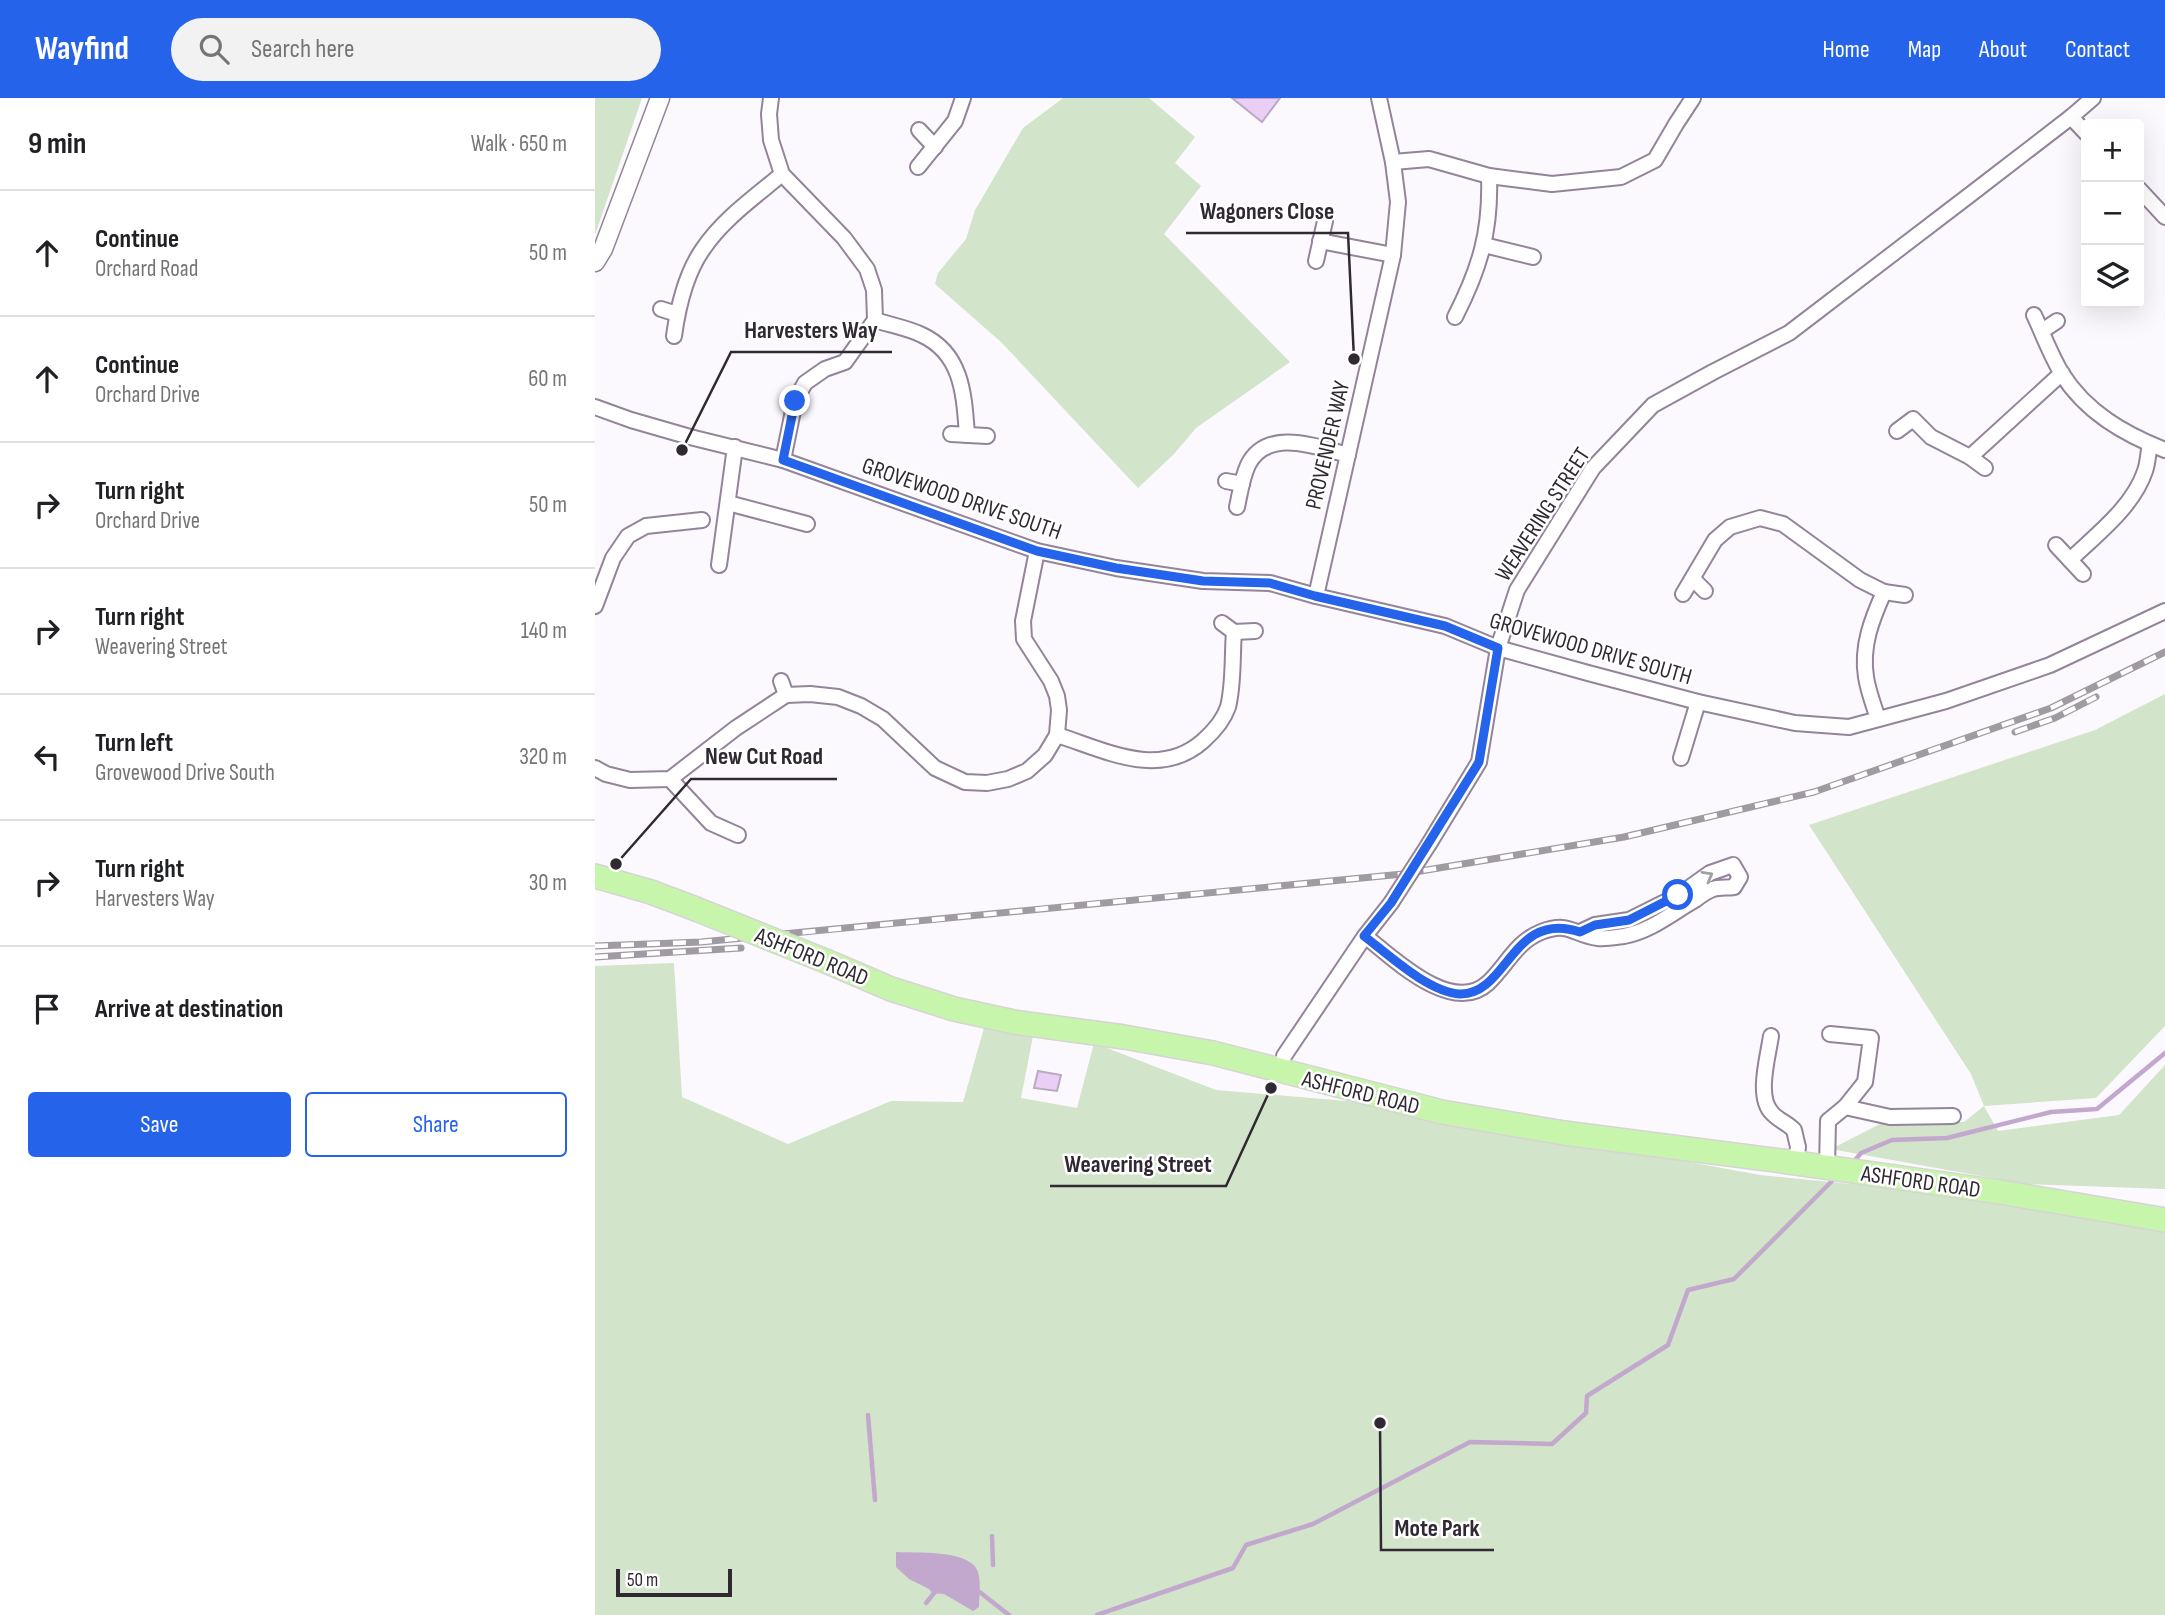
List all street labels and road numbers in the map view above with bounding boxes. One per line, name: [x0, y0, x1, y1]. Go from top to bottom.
street label: PROVENDER WAY: [1300, 378, 1356, 512]
street label: WEAVERING STREET: [1489, 443, 1596, 586]
street label: GROVEWOOD DRIVE SOUTH: [858, 452, 1065, 546]
street label: GROVEWOOD DRIVE SOUTH: [1486, 607, 1695, 691]
street label: ASHFORD ROAD: [750, 921, 872, 992]
street label: ASHFORD ROAD: [1298, 1065, 1422, 1121]
street label: ASHFORD ROAD: [1859, 1160, 1982, 1204]

